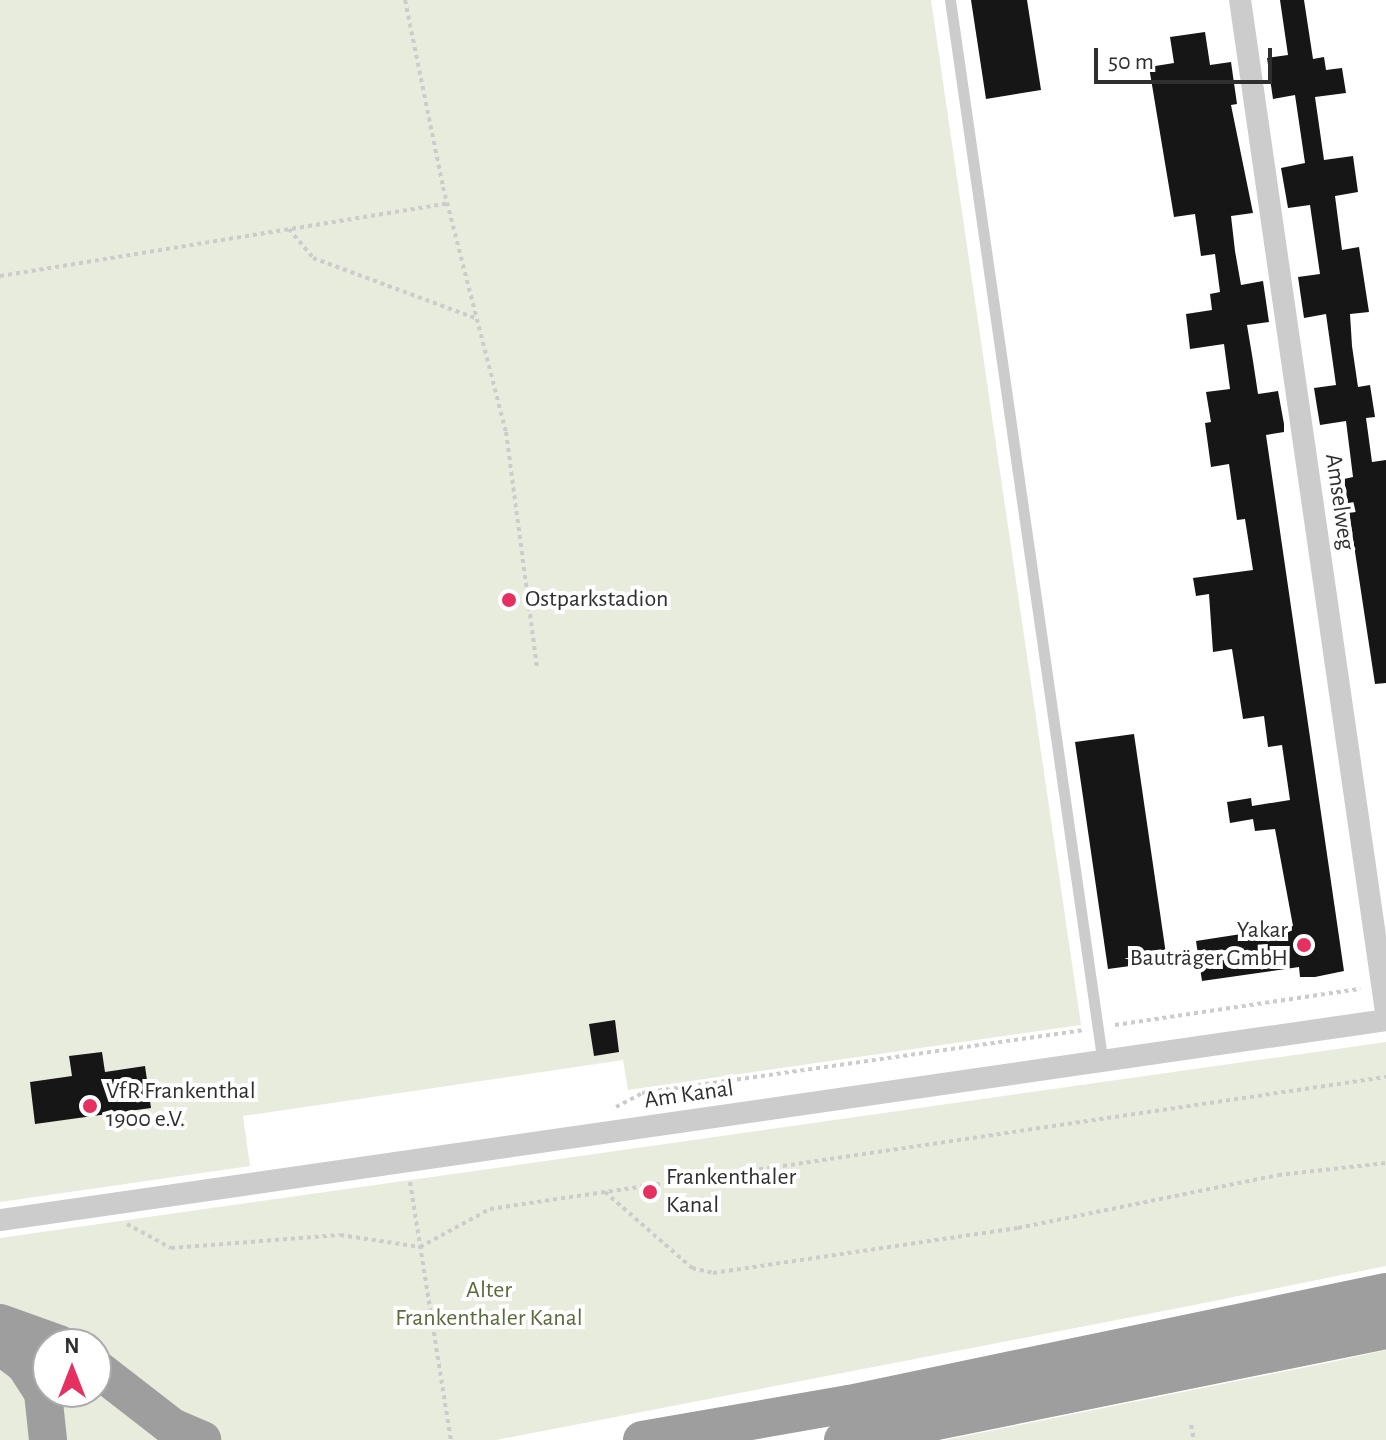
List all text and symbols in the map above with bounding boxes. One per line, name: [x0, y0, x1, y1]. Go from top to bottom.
scale bar: [1098, 32, 1276, 82]
text: 50 m: [1108, 50, 1154, 74]
street label: Amselweg: [1318, 452, 1360, 552]
place label: Ostparkstadion: [525, 586, 668, 614]
marker: Ostparkstadion: [500, 591, 518, 609]
place label: Yakar Bauträger GmbH: [1130, 917, 1288, 973]
marker: Yakar Bauträger GmbH: [1295, 936, 1313, 954]
street label: Am Kanal: [642, 1074, 736, 1116]
place label: VfR Frankenthal 1900 e.V.: [106, 1078, 256, 1134]
marker: VfR Frankenthal 1900 e.V.: [81, 1097, 99, 1115]
place label: Frankenthaler Kanal: [666, 1164, 796, 1220]
marker: Frankenthaler Kanal: [641, 1183, 659, 1201]
park label: Alter Frankenthaler Kanal: [395, 1277, 583, 1333]
north arrow: [32, 1328, 112, 1408]
text: N: [64, 1335, 80, 1357]

